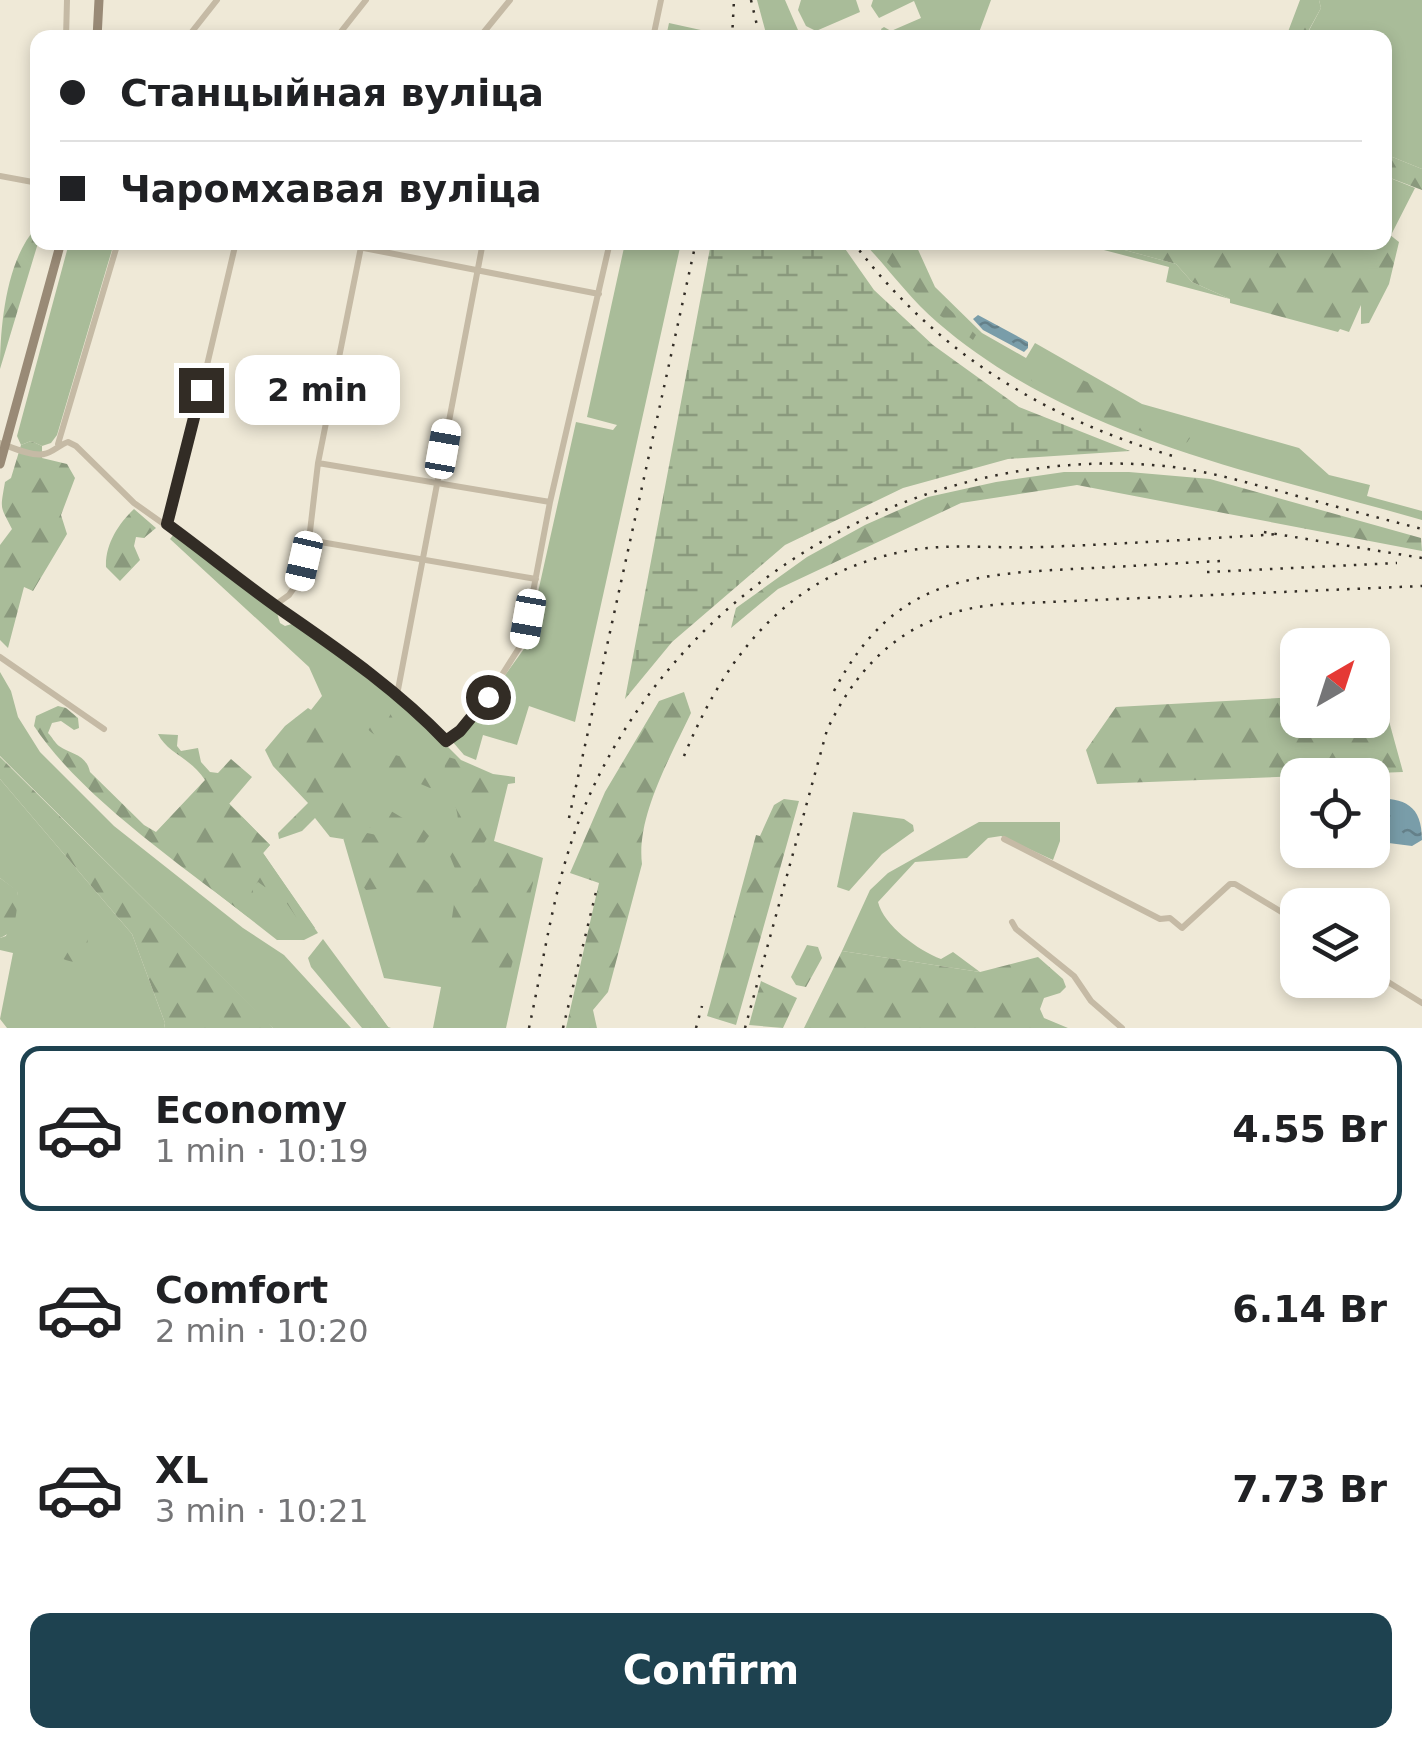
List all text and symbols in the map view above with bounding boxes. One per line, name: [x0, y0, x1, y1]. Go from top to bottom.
text: Станцыйная вуліца: [120, 71, 544, 115]
text: Чаромхавая вуліца: [120, 167, 542, 211]
callout: 2 min: [236, 355, 401, 425]
route end: [179, 368, 224, 413]
text: 2 min: [267, 371, 368, 409]
car: [423, 417, 463, 481]
car: [283, 528, 325, 594]
car: [508, 587, 548, 651]
north arrow: [1280, 628, 1390, 738]
map controls: [1280, 628, 1390, 998]
route start: [466, 675, 511, 720]
button: locate: [1280, 758, 1390, 868]
button: layers: [1280, 888, 1390, 998]
icon: car: [35, 1084, 125, 1174]
text: Economy: [155, 1088, 347, 1132]
text: 4.55 Br: [1232, 1107, 1387, 1151]
text: 1 min · 10:19: [155, 1132, 369, 1170]
icon: car: [35, 1264, 125, 1354]
text: Comfort: [155, 1268, 328, 1312]
text: 6.14 Br: [1232, 1287, 1387, 1331]
text: 2 min · 10:20: [155, 1312, 369, 1350]
icon: car: [35, 1444, 125, 1534]
text: XL: [155, 1448, 209, 1492]
text: 7.73 Br: [1232, 1467, 1387, 1511]
text: 3 min · 10:21: [155, 1492, 369, 1530]
button: Confirm: [30, 1613, 1392, 1728]

